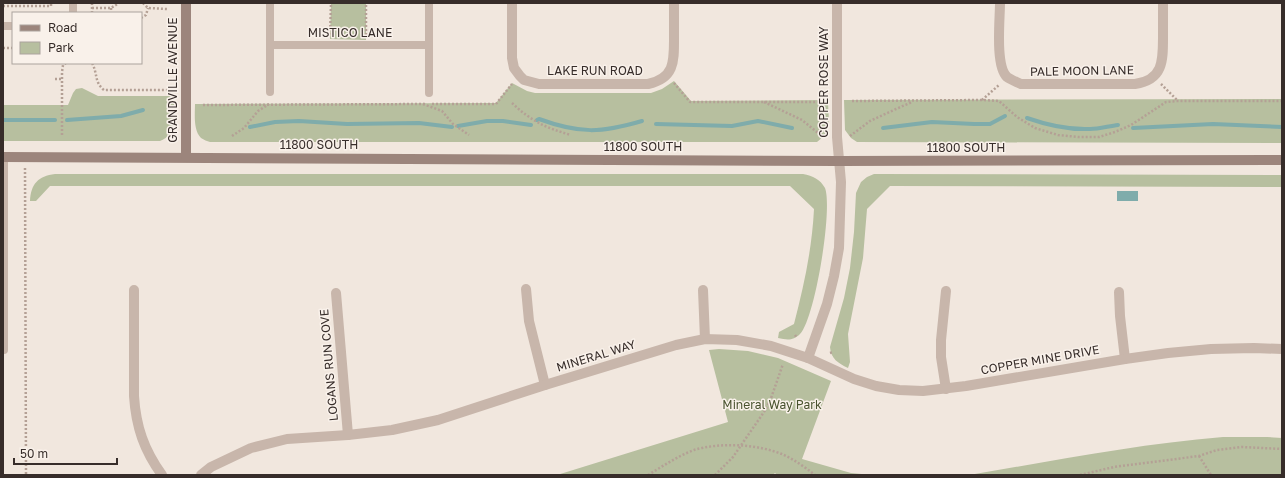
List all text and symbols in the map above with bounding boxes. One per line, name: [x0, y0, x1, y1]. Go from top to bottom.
legend: [12, 12, 142, 64]
street label: GRANDVILLE AVENUE: [165, 17, 180, 143]
text: Road: [48, 20, 77, 35]
street label: MISTICO LANE: [308, 25, 392, 40]
street label: COPPER ROSE WAY: [816, 26, 831, 138]
text: Park: [48, 40, 74, 55]
street label: PALE MOON LANE: [1030, 62, 1134, 79]
street label: LAKE RUN ROAD: [547, 63, 643, 78]
street label: 11800 SOUTH: [280, 137, 358, 152]
street label: 11800 SOUTH: [604, 139, 682, 154]
street label: 11800 SOUTH: [927, 140, 1005, 155]
street label: LOGANS RUN COVE: [316, 308, 341, 422]
street label: MINERAL WAY: [555, 336, 638, 375]
street label: COPPER MINE DRIVE: [979, 342, 1101, 377]
park label: Mineral Way Park: [722, 397, 822, 412]
scale bar: [14, 440, 117, 466]
text: 50 m: [20, 446, 48, 461]

